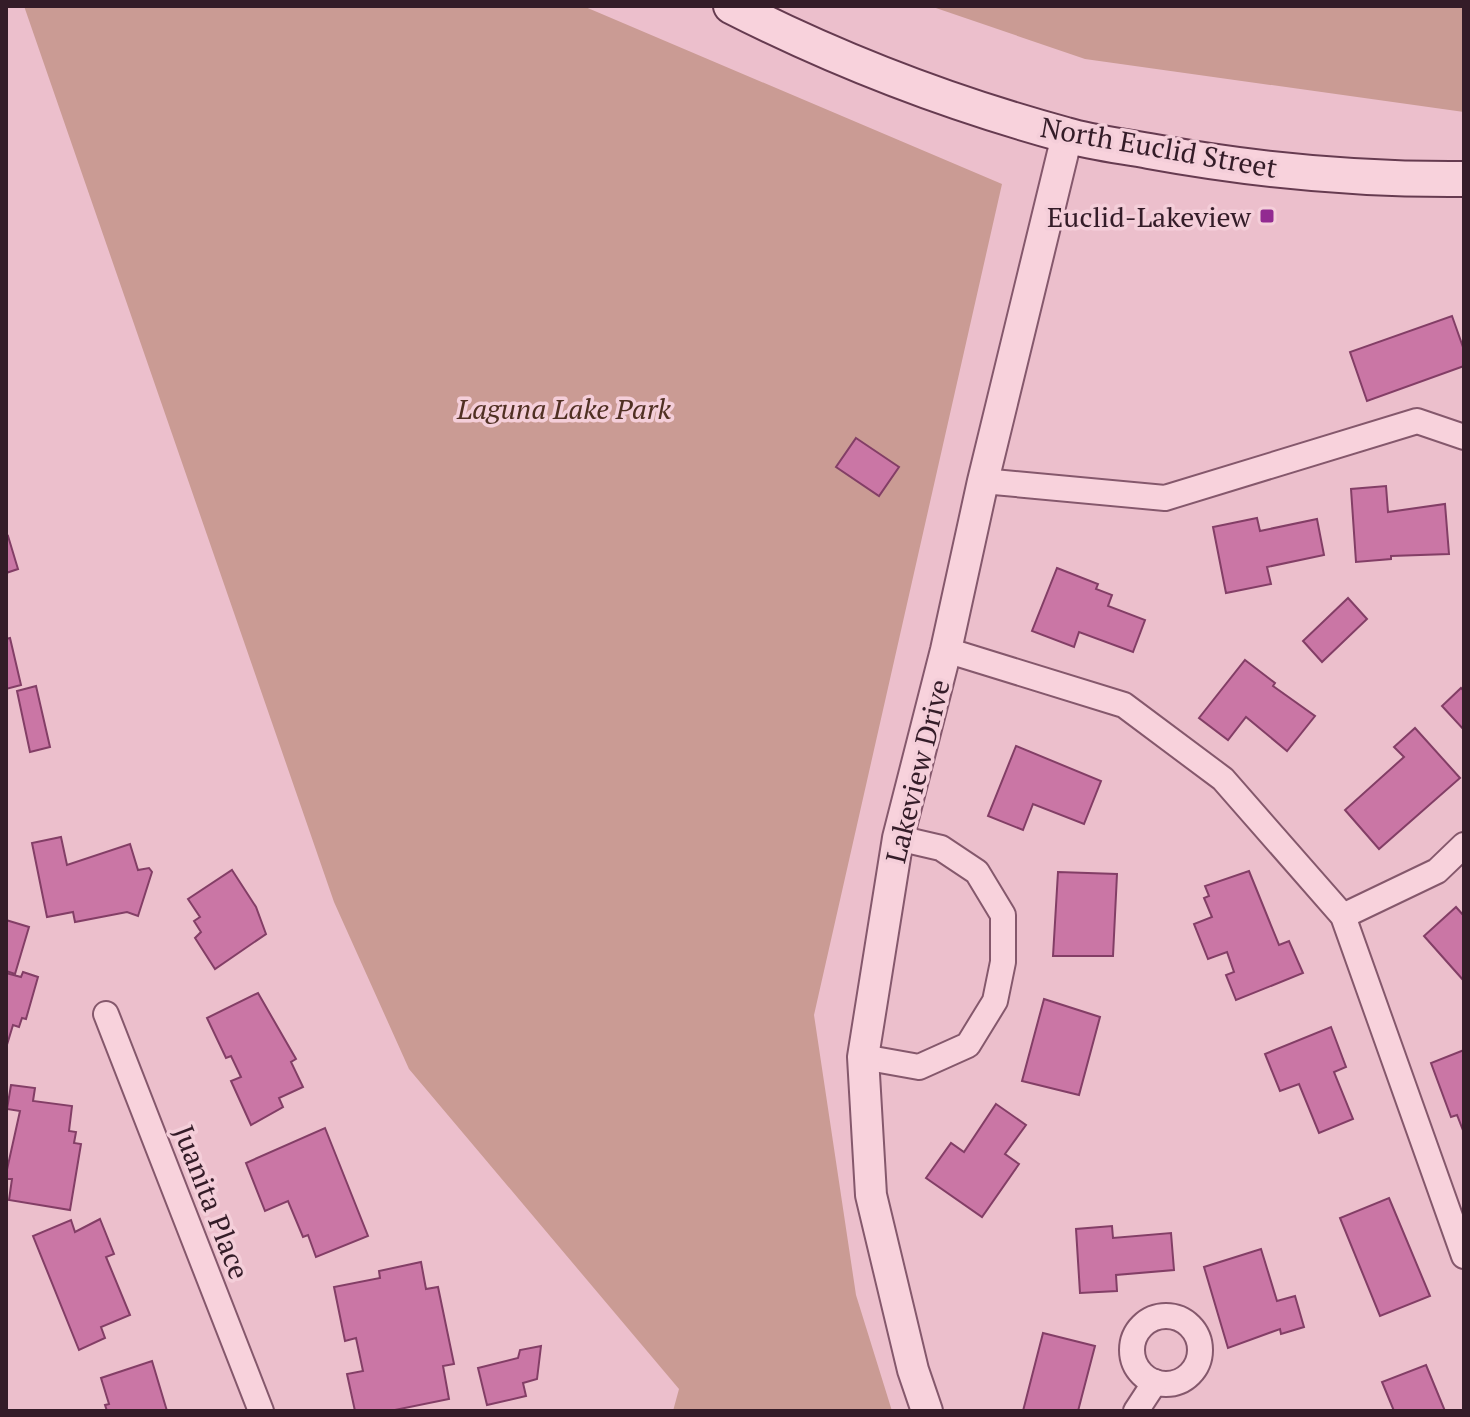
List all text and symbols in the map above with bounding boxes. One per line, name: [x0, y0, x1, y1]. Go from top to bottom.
street label: North Euclid Street: [1038, 108, 1281, 186]
place label: Euclid-Lakeview: [1047, 198, 1252, 235]
marker: Euclid-Lakeview: [1258, 207, 1276, 225]
park label: Laguna Lake Park: [456, 390, 672, 427]
street label: Lakeview Drive: [876, 675, 958, 867]
street label: Juanita Place: [166, 1120, 258, 1284]

